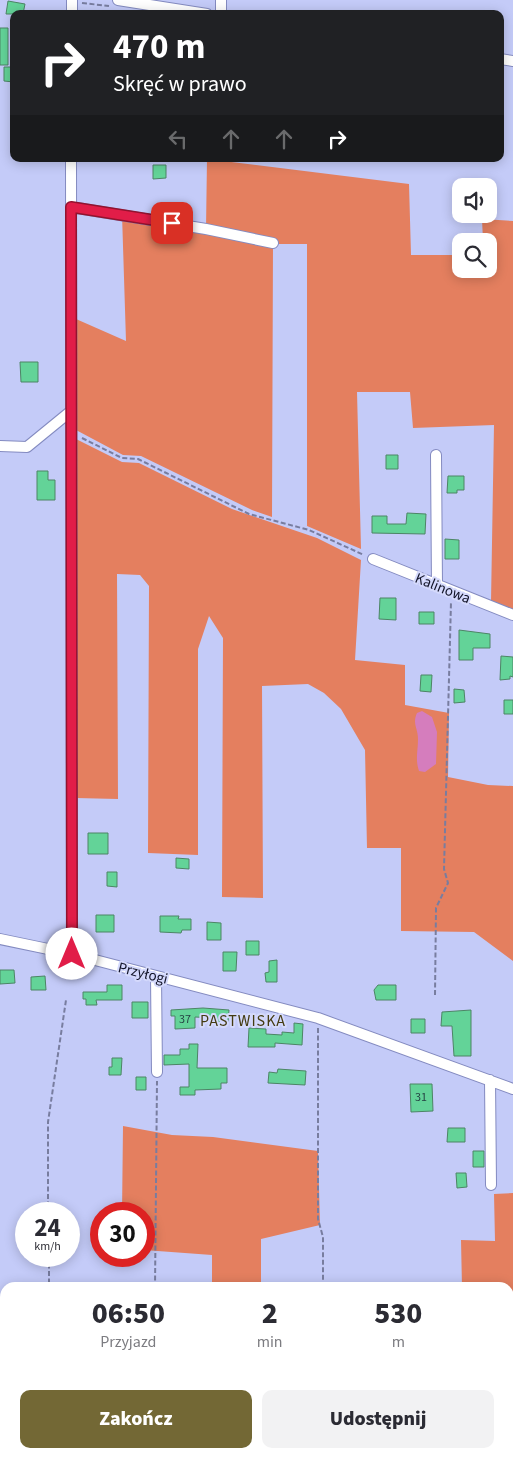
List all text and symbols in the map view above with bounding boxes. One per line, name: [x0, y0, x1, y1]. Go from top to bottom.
text: 470 m: [113, 22, 205, 72]
icon: right: [30, 30, 95, 95]
text: Skręć w prawo: [113, 68, 247, 100]
icon: left: [164, 125, 192, 153]
icon: ahead: [217, 125, 245, 153]
icon: ahead: [270, 125, 298, 153]
icon: right: [323, 125, 351, 153]
map controls: [452, 178, 497, 278]
button: sound: [452, 178, 497, 223]
pin: [151, 202, 193, 244]
icon: arrive: [158, 209, 186, 237]
button: search: [452, 233, 497, 278]
street label: Kalinowa: [412, 568, 474, 609]
position arrow: [45, 927, 97, 979]
street label: Przyłogi: [116, 957, 170, 990]
district label: PASTWISKA: [200, 1010, 286, 1032]
house number: 37: [179, 1011, 191, 1028]
house number: 31: [415, 1089, 427, 1106]
speed limit sign: 30: [90, 1202, 155, 1267]
text: 24: [34, 1210, 61, 1246]
text: km/h: [34, 1238, 61, 1255]
text: 06:50: [92, 1292, 165, 1335]
text: 2: [262, 1292, 278, 1335]
text: 530: [374, 1292, 422, 1335]
text: Przyjazd: [100, 1331, 156, 1353]
text: min: [257, 1331, 283, 1353]
text: m: [392, 1331, 405, 1353]
button: Zakończ: [20, 1390, 252, 1448]
button: Udostępnij: [262, 1390, 494, 1448]

